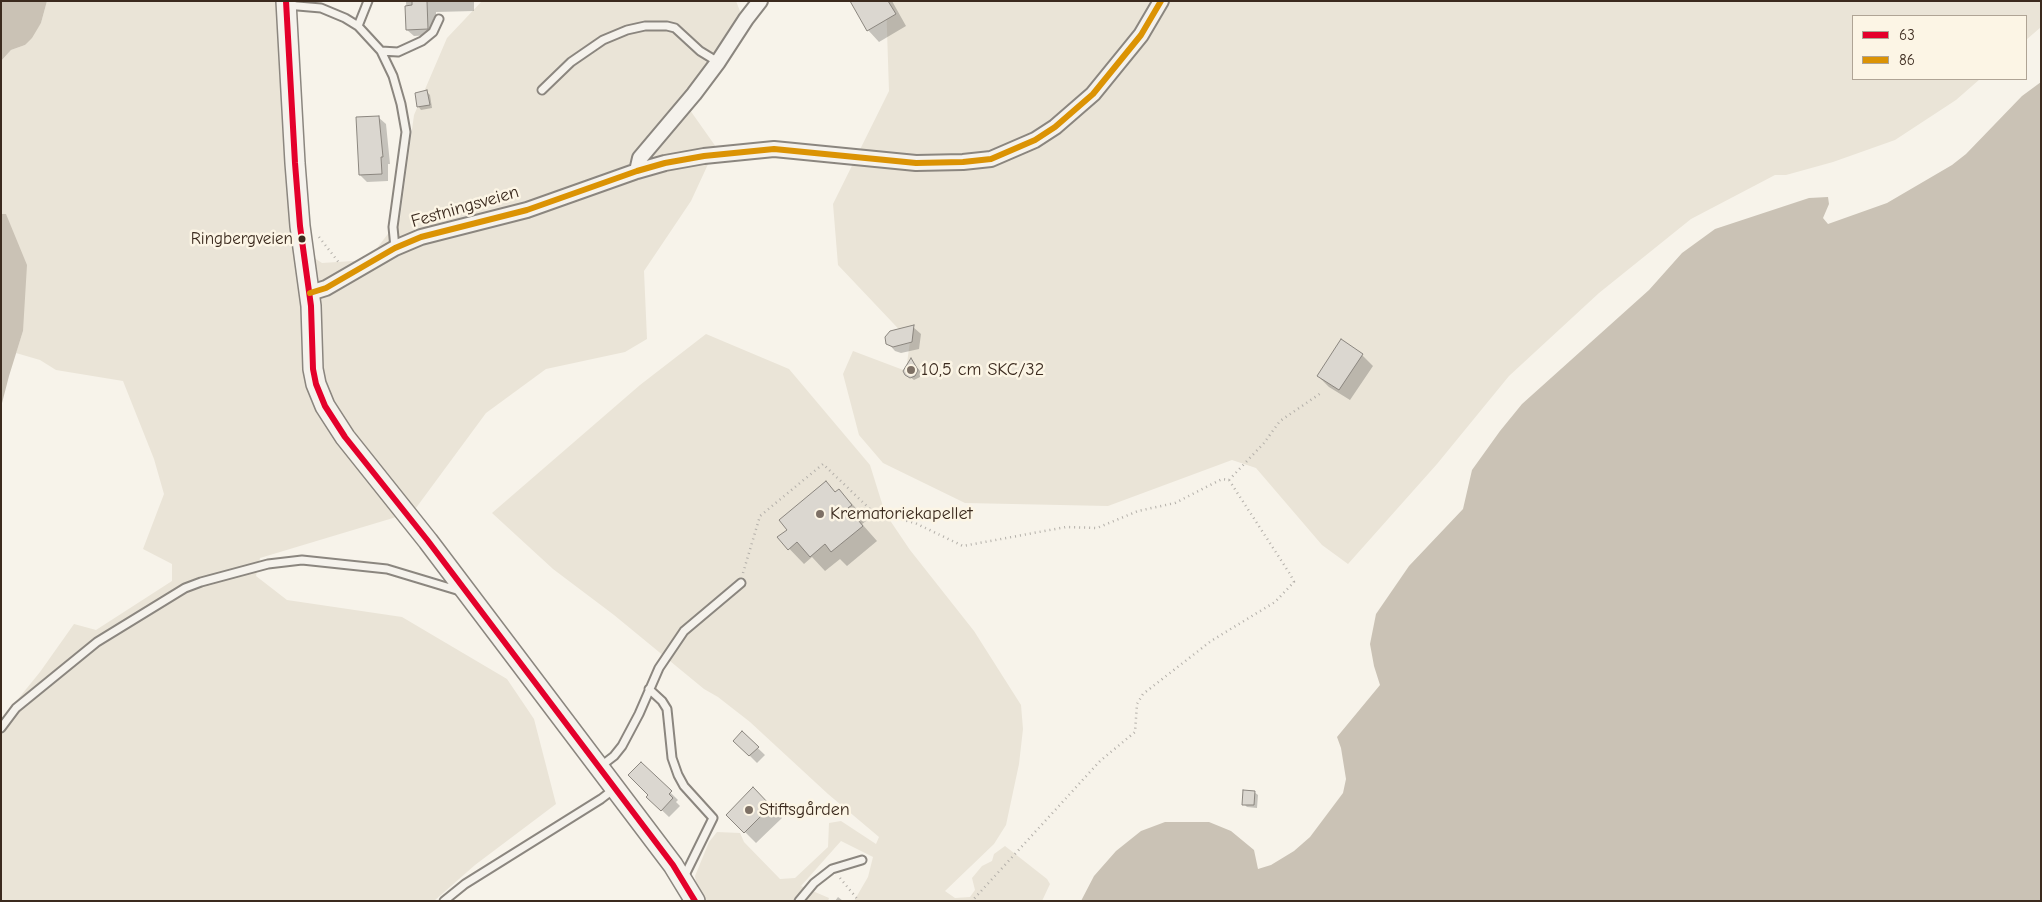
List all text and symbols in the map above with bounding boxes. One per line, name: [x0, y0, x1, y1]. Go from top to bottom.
legend: [1852, 15, 2027, 80]
text: 63: [1899, 26, 1915, 44]
text: 86: [1899, 51, 1915, 69]
street label: Festningsveien: [409, 181, 521, 233]
place label: Ringbergveien: [191, 229, 293, 249]
marker: Ringbergveien: [297, 234, 307, 244]
place label: 10,5 cm SKC/32: [921, 359, 1044, 381]
marker: 10,5 cm SKC/32: [905, 364, 917, 376]
place label: Krematoriekapellet: [830, 503, 973, 525]
marker: Krematoriekapellet: [814, 508, 826, 520]
place label: Stiftsgården: [759, 799, 850, 821]
marker: Stiftsgården: [743, 804, 755, 816]

